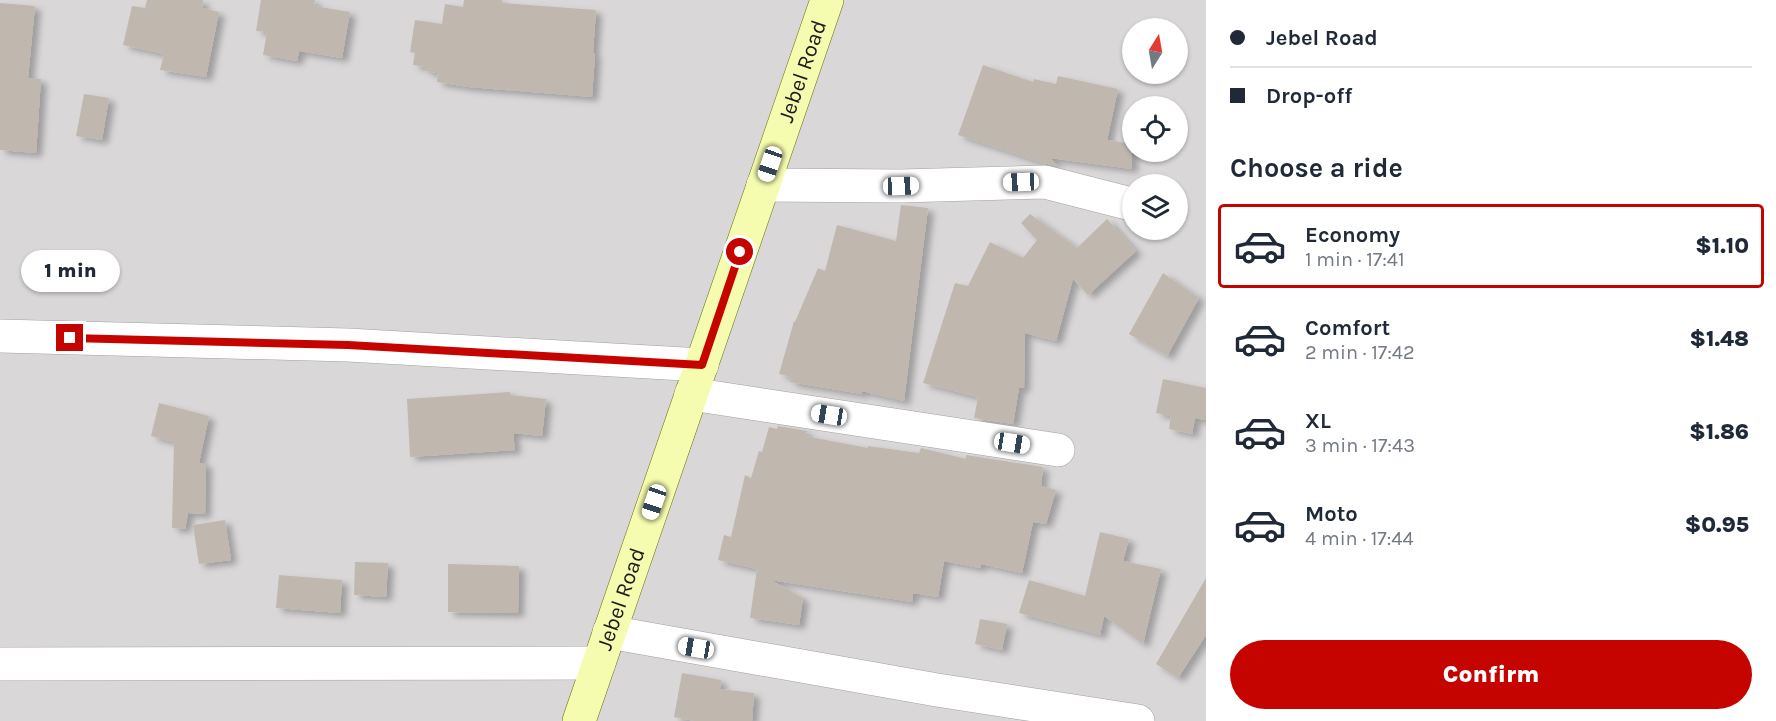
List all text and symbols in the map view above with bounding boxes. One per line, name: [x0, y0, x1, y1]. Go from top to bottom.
street label: Jebel Road: [773, 17, 832, 126]
north arrow: [1122, 18, 1188, 84]
map controls: [1122, 18, 1188, 240]
text: Jebel Road: [1266, 25, 1378, 51]
text: Drop-off: [1266, 83, 1352, 109]
button: locate: [1122, 96, 1188, 162]
car: [756, 144, 784, 184]
text: Choose a ride: [1230, 152, 1403, 184]
car: [1003, 172, 1039, 192]
button: layers: [1122, 174, 1188, 240]
car: [883, 176, 919, 196]
icon: car: [1233, 219, 1287, 273]
text: Economy: [1305, 222, 1400, 248]
text: $1.10: [1695, 233, 1749, 259]
route start: [726, 238, 753, 265]
text: 1 min · 17:41: [1305, 248, 1405, 271]
callout: 1 min: [20, 251, 119, 293]
text: 1 min: [44, 259, 97, 282]
icon: car: [1233, 312, 1287, 366]
text: Comfort: [1305, 315, 1390, 341]
route end: [56, 324, 83, 351]
text: $1.48: [1690, 326, 1749, 352]
text: 2 min · 17:42: [1305, 341, 1415, 364]
car: [810, 403, 848, 427]
icon: car: [1233, 405, 1287, 459]
text: XL: [1305, 408, 1331, 434]
text: $1.86: [1689, 419, 1749, 445]
car: [993, 431, 1031, 455]
text: 3 min · 17:43: [1305, 434, 1415, 457]
car: [640, 482, 668, 522]
icon: car: [1233, 498, 1287, 552]
text: Moto: [1305, 501, 1358, 527]
text: $0.95: [1685, 512, 1749, 538]
text: 4 min · 17:44: [1305, 527, 1414, 550]
street label: Jebel Road: [591, 544, 651, 654]
car: [677, 636, 715, 660]
button: Confirm: [1230, 640, 1752, 709]

